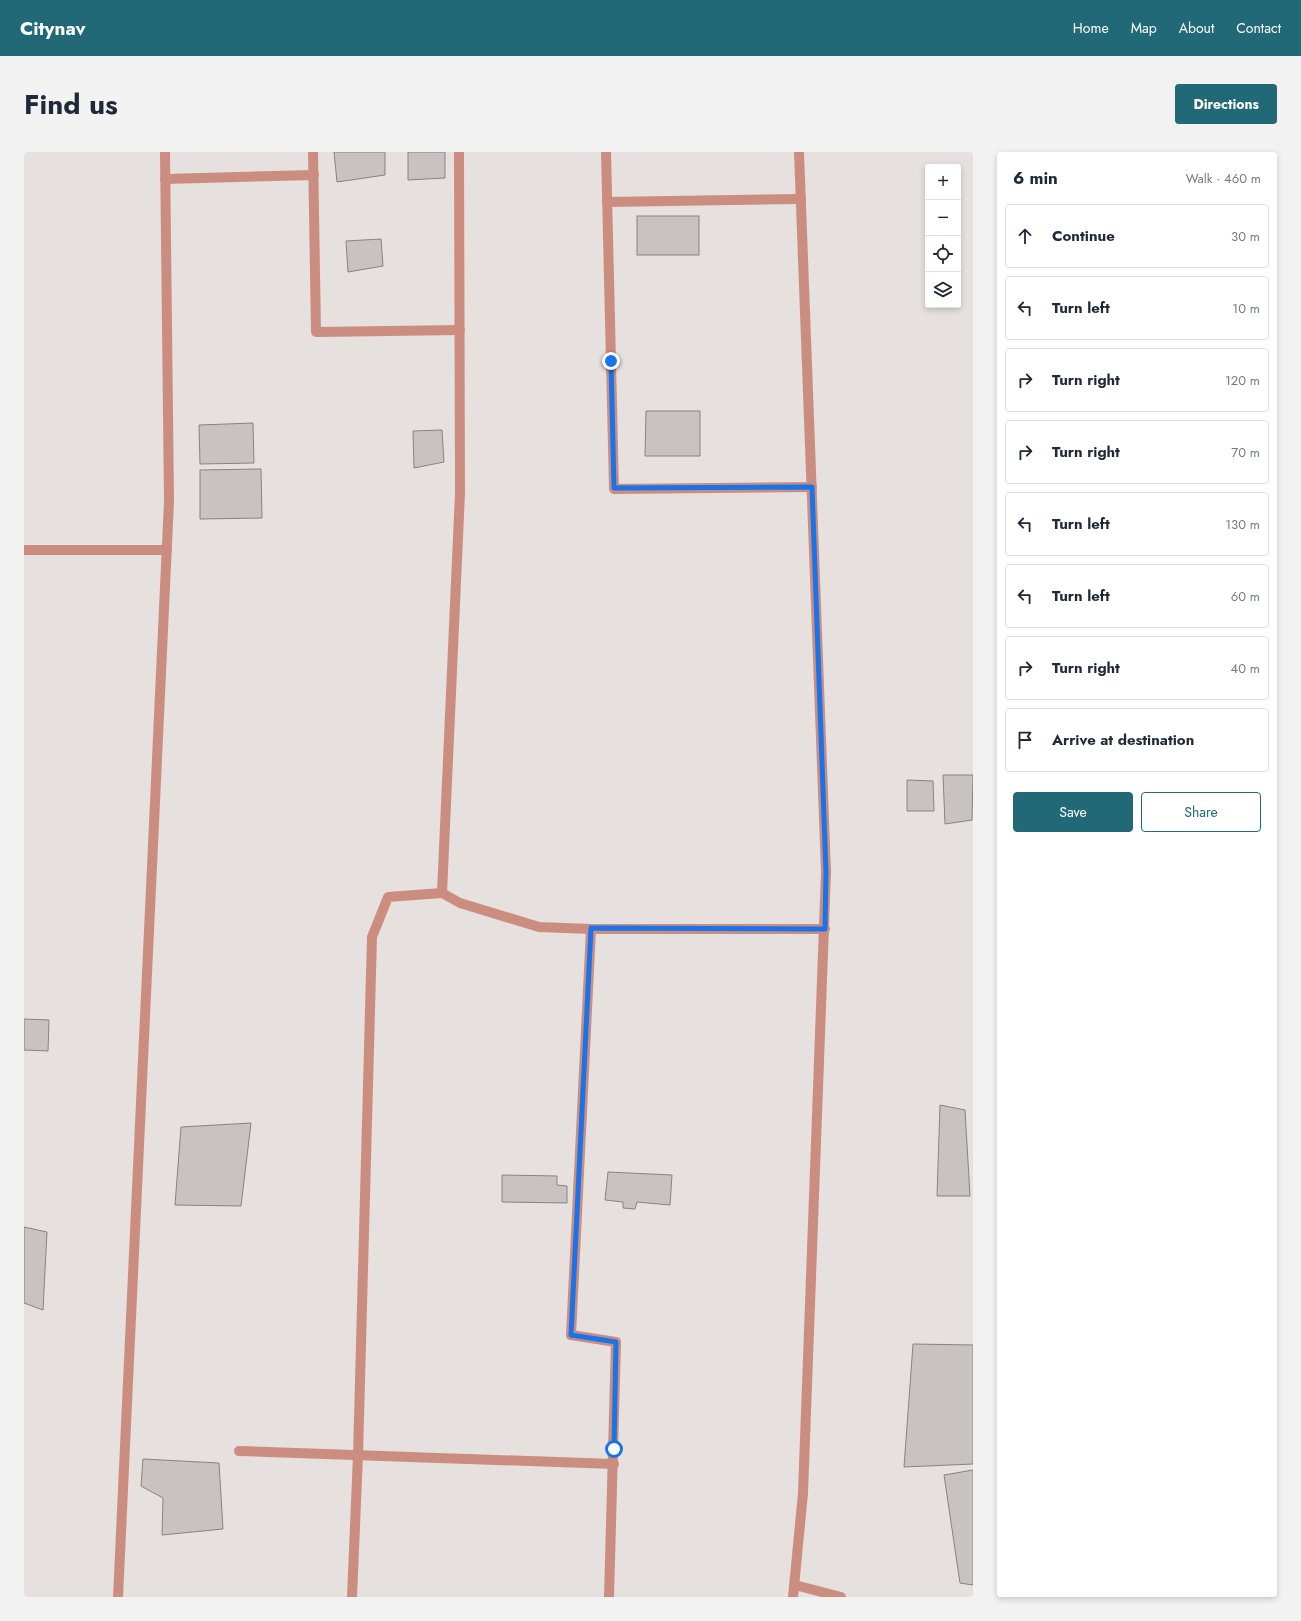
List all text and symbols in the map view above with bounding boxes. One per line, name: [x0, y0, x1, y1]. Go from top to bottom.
text: Citynav: [20, 15, 86, 42]
text: Home: [1073, 18, 1109, 38]
text: Map: [1131, 18, 1157, 38]
text: About: [1179, 18, 1214, 38]
text: Contact: [1236, 18, 1281, 38]
text: Find us: [24, 84, 118, 125]
button: Directions: [1175, 84, 1277, 124]
map controls: [925, 164, 961, 308]
button: +: [925, 164, 961, 200]
text: 6 min: [1013, 166, 1058, 190]
text: Walk · 460 m: [1186, 169, 1261, 188]
button: −: [925, 200, 961, 236]
icon: ahead: [1014, 225, 1036, 247]
text: Continue: [1052, 225, 1115, 247]
text: 30 m: [1231, 227, 1260, 246]
button: locate: [925, 236, 961, 272]
button: layers: [925, 272, 961, 308]
icon: left: [1014, 297, 1036, 319]
text: Turn left: [1052, 297, 1110, 319]
text: 10 m: [1232, 299, 1260, 318]
route end: [602, 352, 620, 370]
icon: right: [1014, 369, 1036, 391]
text: Turn right: [1052, 369, 1120, 391]
text: 120 m: [1225, 371, 1260, 390]
icon: right: [1014, 441, 1036, 463]
text: Turn right: [1052, 441, 1120, 463]
text: 70 m: [1231, 443, 1260, 462]
icon: left: [1014, 513, 1036, 535]
text: Turn left: [1052, 513, 1110, 535]
text: 130 m: [1225, 515, 1260, 534]
icon: left: [1014, 585, 1036, 607]
text: Turn left: [1052, 585, 1110, 607]
text: 60 m: [1231, 587, 1260, 606]
icon: right: [1014, 657, 1036, 679]
text: Turn right: [1052, 657, 1120, 679]
text: 40 m: [1231, 659, 1260, 678]
icon: arrive: [1014, 729, 1036, 751]
text: Arrive at destination: [1052, 729, 1194, 751]
button: Save: [1013, 792, 1133, 832]
button: Share: [1141, 792, 1261, 832]
route start: [605, 1440, 623, 1458]

